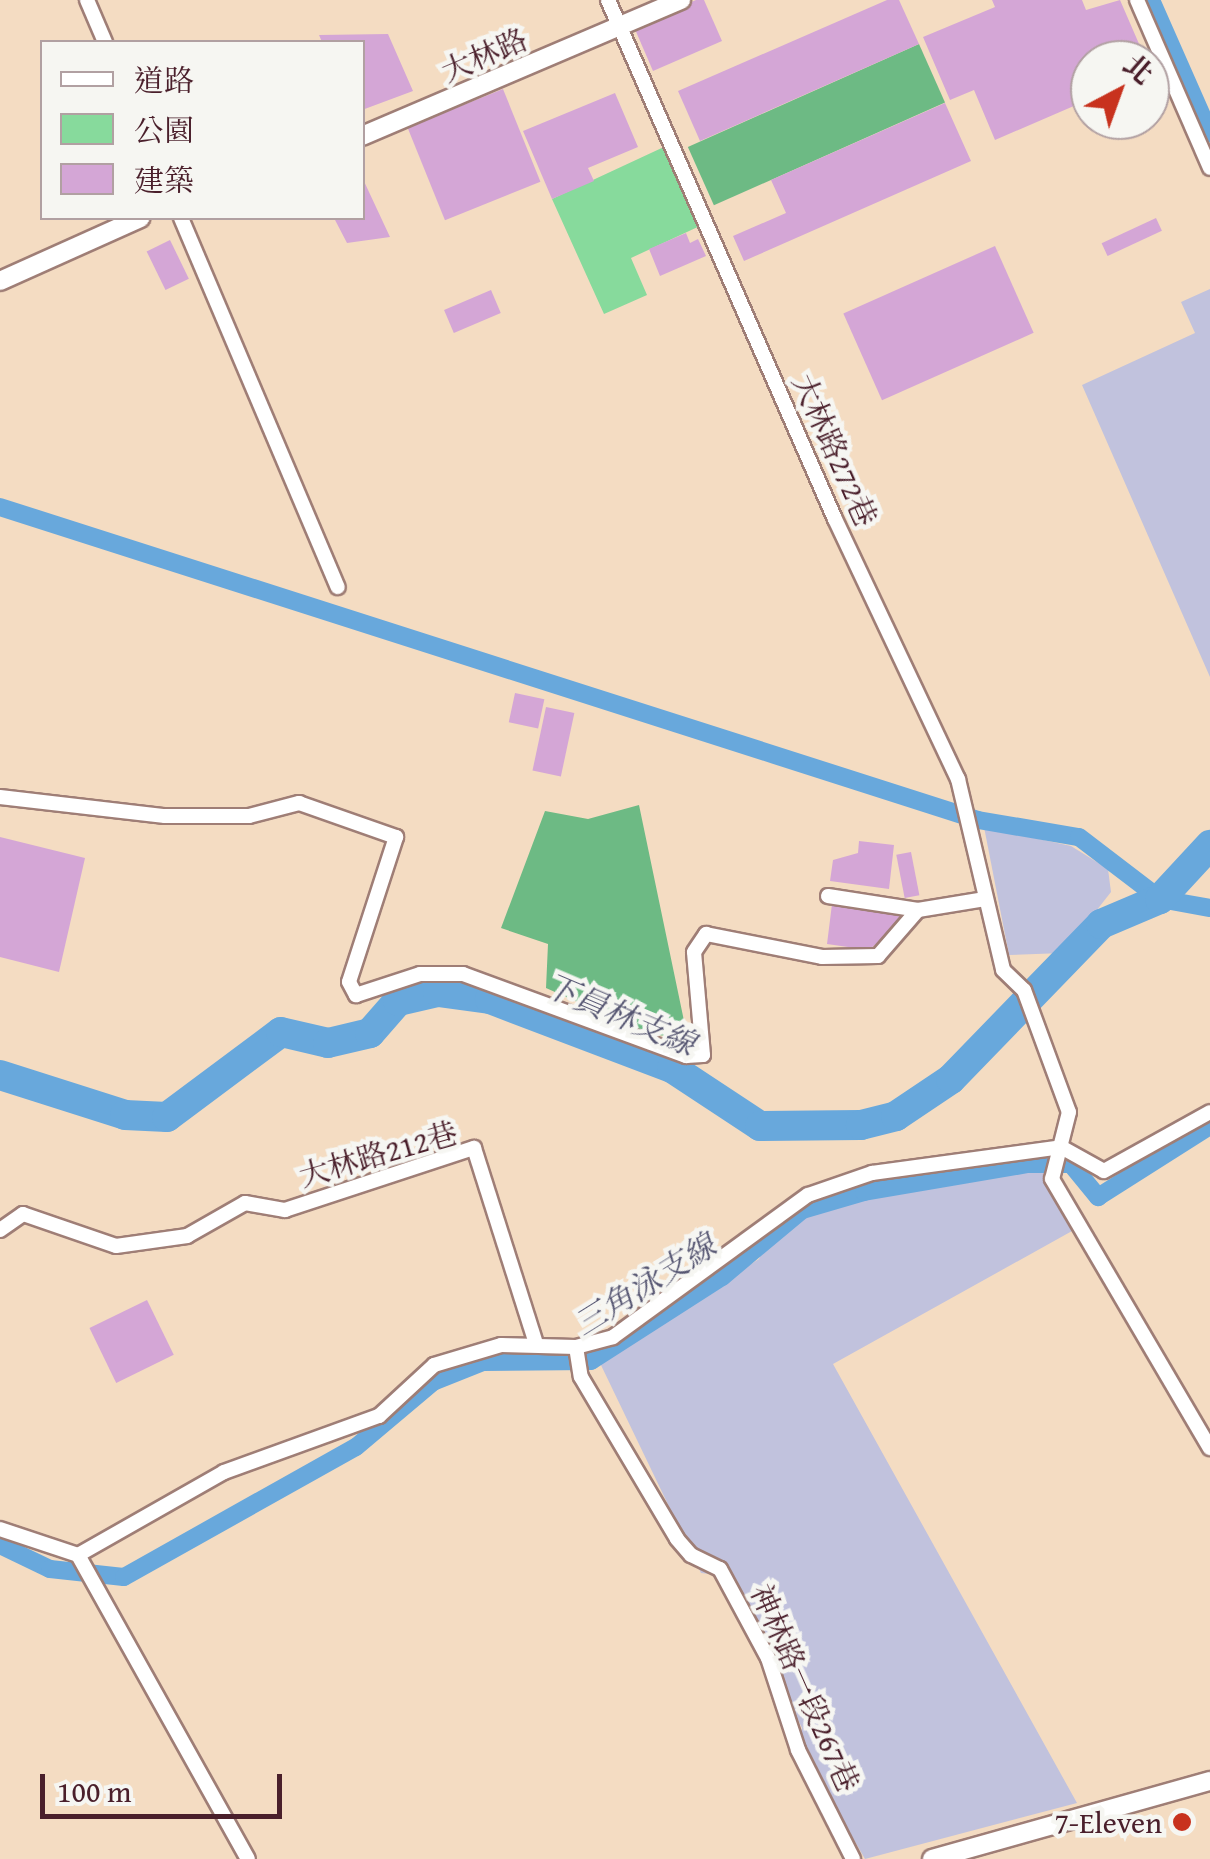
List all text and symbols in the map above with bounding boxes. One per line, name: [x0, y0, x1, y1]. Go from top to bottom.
street label: 大林路: [436, 21, 532, 89]
legend: [40, 40, 365, 220]
north arrow: [1070, 40, 1170, 140]
text: 北: [1115, 44, 1163, 93]
text: 道路: [134, 58, 194, 102]
text: 公園: [134, 108, 194, 152]
text: 建築: [134, 158, 194, 202]
street label: 大林路272巷: [785, 368, 885, 532]
water label: 下員林支線: [539, 966, 701, 1064]
street label: 大林路212巷: [295, 1114, 461, 1194]
water label: 三角泳支線: [567, 1226, 723, 1344]
street label: 神林路一段267巷: [743, 1579, 867, 1797]
scale bar: [45, 1754, 288, 1816]
text: 100 m: [57, 1769, 131, 1813]
place label: 7-Eleven: [1054, 1804, 1162, 1840]
marker: 7-Eleven: [1171, 1811, 1193, 1833]

